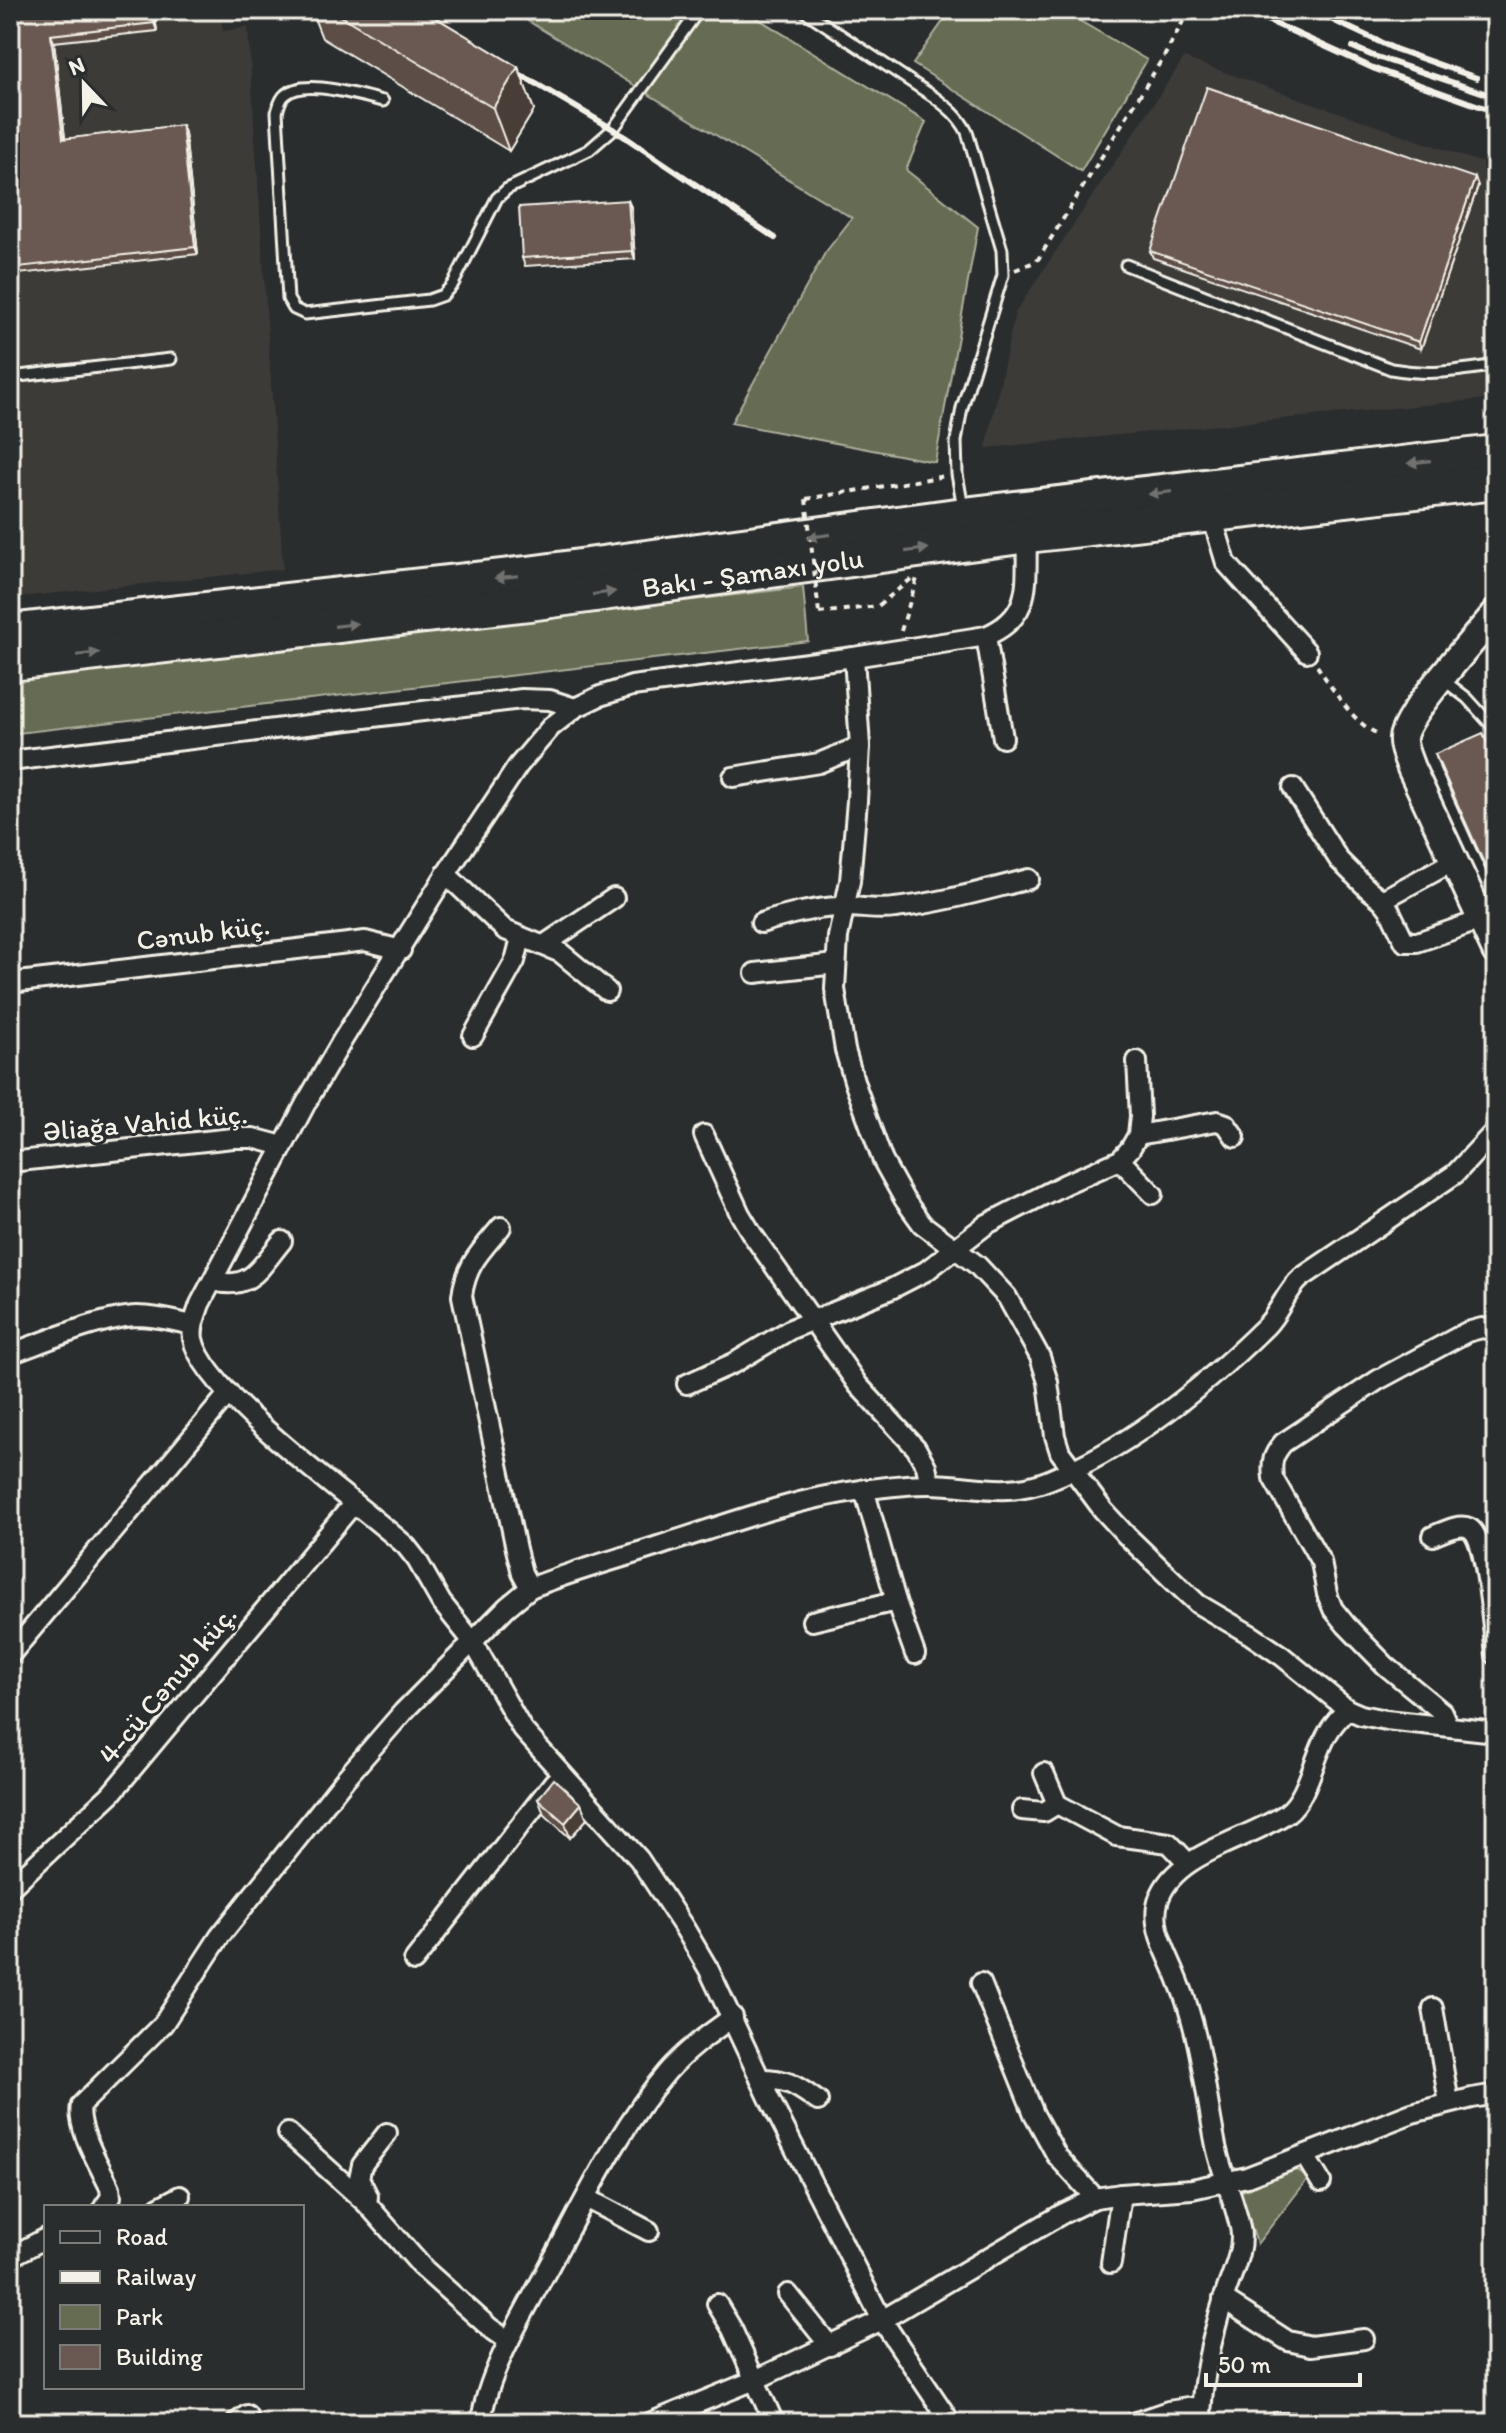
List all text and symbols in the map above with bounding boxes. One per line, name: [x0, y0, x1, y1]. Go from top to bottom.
north arrow: [44, 44, 124, 124]
text: N: [65, 51, 89, 81]
one-way arrow: [1406, 456, 1431, 469]
one-way arrow: [1147, 486, 1172, 499]
one-way arrow: [806, 530, 831, 543]
street label: Bakı - Şamaxı yolu: [640, 541, 865, 604]
one-way arrow: [905, 543, 930, 556]
one-way arrow: [493, 571, 518, 584]
one-way arrow: [592, 586, 617, 599]
one-way arrow: [334, 619, 359, 632]
one-way arrow: [75, 648, 100, 661]
street label: Cənub küç.: [134, 907, 272, 957]
street label: Əliağa Vahid küç.: [41, 1096, 249, 1148]
street label: 4-cü Cənub küç.: [91, 1598, 243, 1770]
legend: [44, 2205, 304, 2389]
text: Road: [116, 2222, 168, 2251]
text: Railway: [116, 2262, 197, 2291]
text: Park: [116, 2302, 163, 2331]
scale bar: [1206, 2337, 1360, 2387]
text: Building: [116, 2342, 203, 2371]
text: 50 m: [1218, 2350, 1271, 2379]

